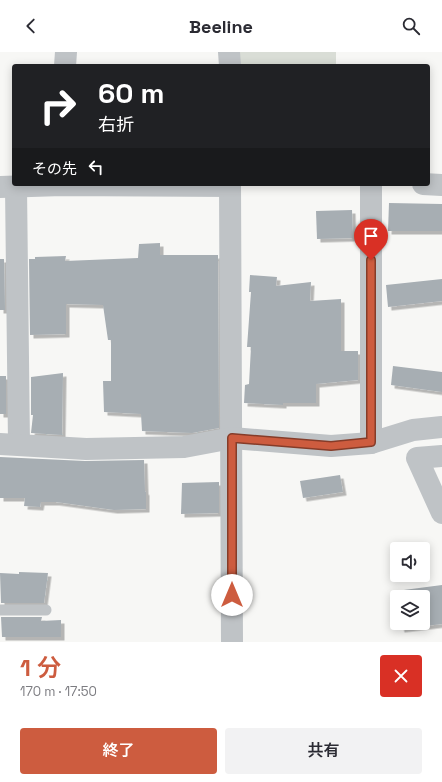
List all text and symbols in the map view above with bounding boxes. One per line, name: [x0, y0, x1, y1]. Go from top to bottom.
icon: back: [20, 15, 42, 37]
text: Beeline: [189, 15, 253, 38]
icon: search: [400, 15, 422, 37]
text: 60 m: [98, 75, 164, 111]
icon: right: [32, 80, 84, 132]
text: 右折: [98, 113, 134, 136]
icon: left: [85, 156, 107, 178]
text: その先: [32, 159, 77, 178]
pin: [354, 219, 388, 260]
icon: arrive: [360, 225, 382, 247]
map controls: [390, 542, 430, 630]
button: sound: [390, 542, 430, 582]
position arrow: [211, 574, 253, 616]
button: layers: [390, 590, 430, 630]
text: 1 分: [20, 652, 61, 683]
button: close: [380, 655, 422, 697]
text: 170 m · 17:50: [20, 683, 97, 700]
button: 終了: [20, 728, 217, 774]
button: 共有: [225, 728, 422, 774]

